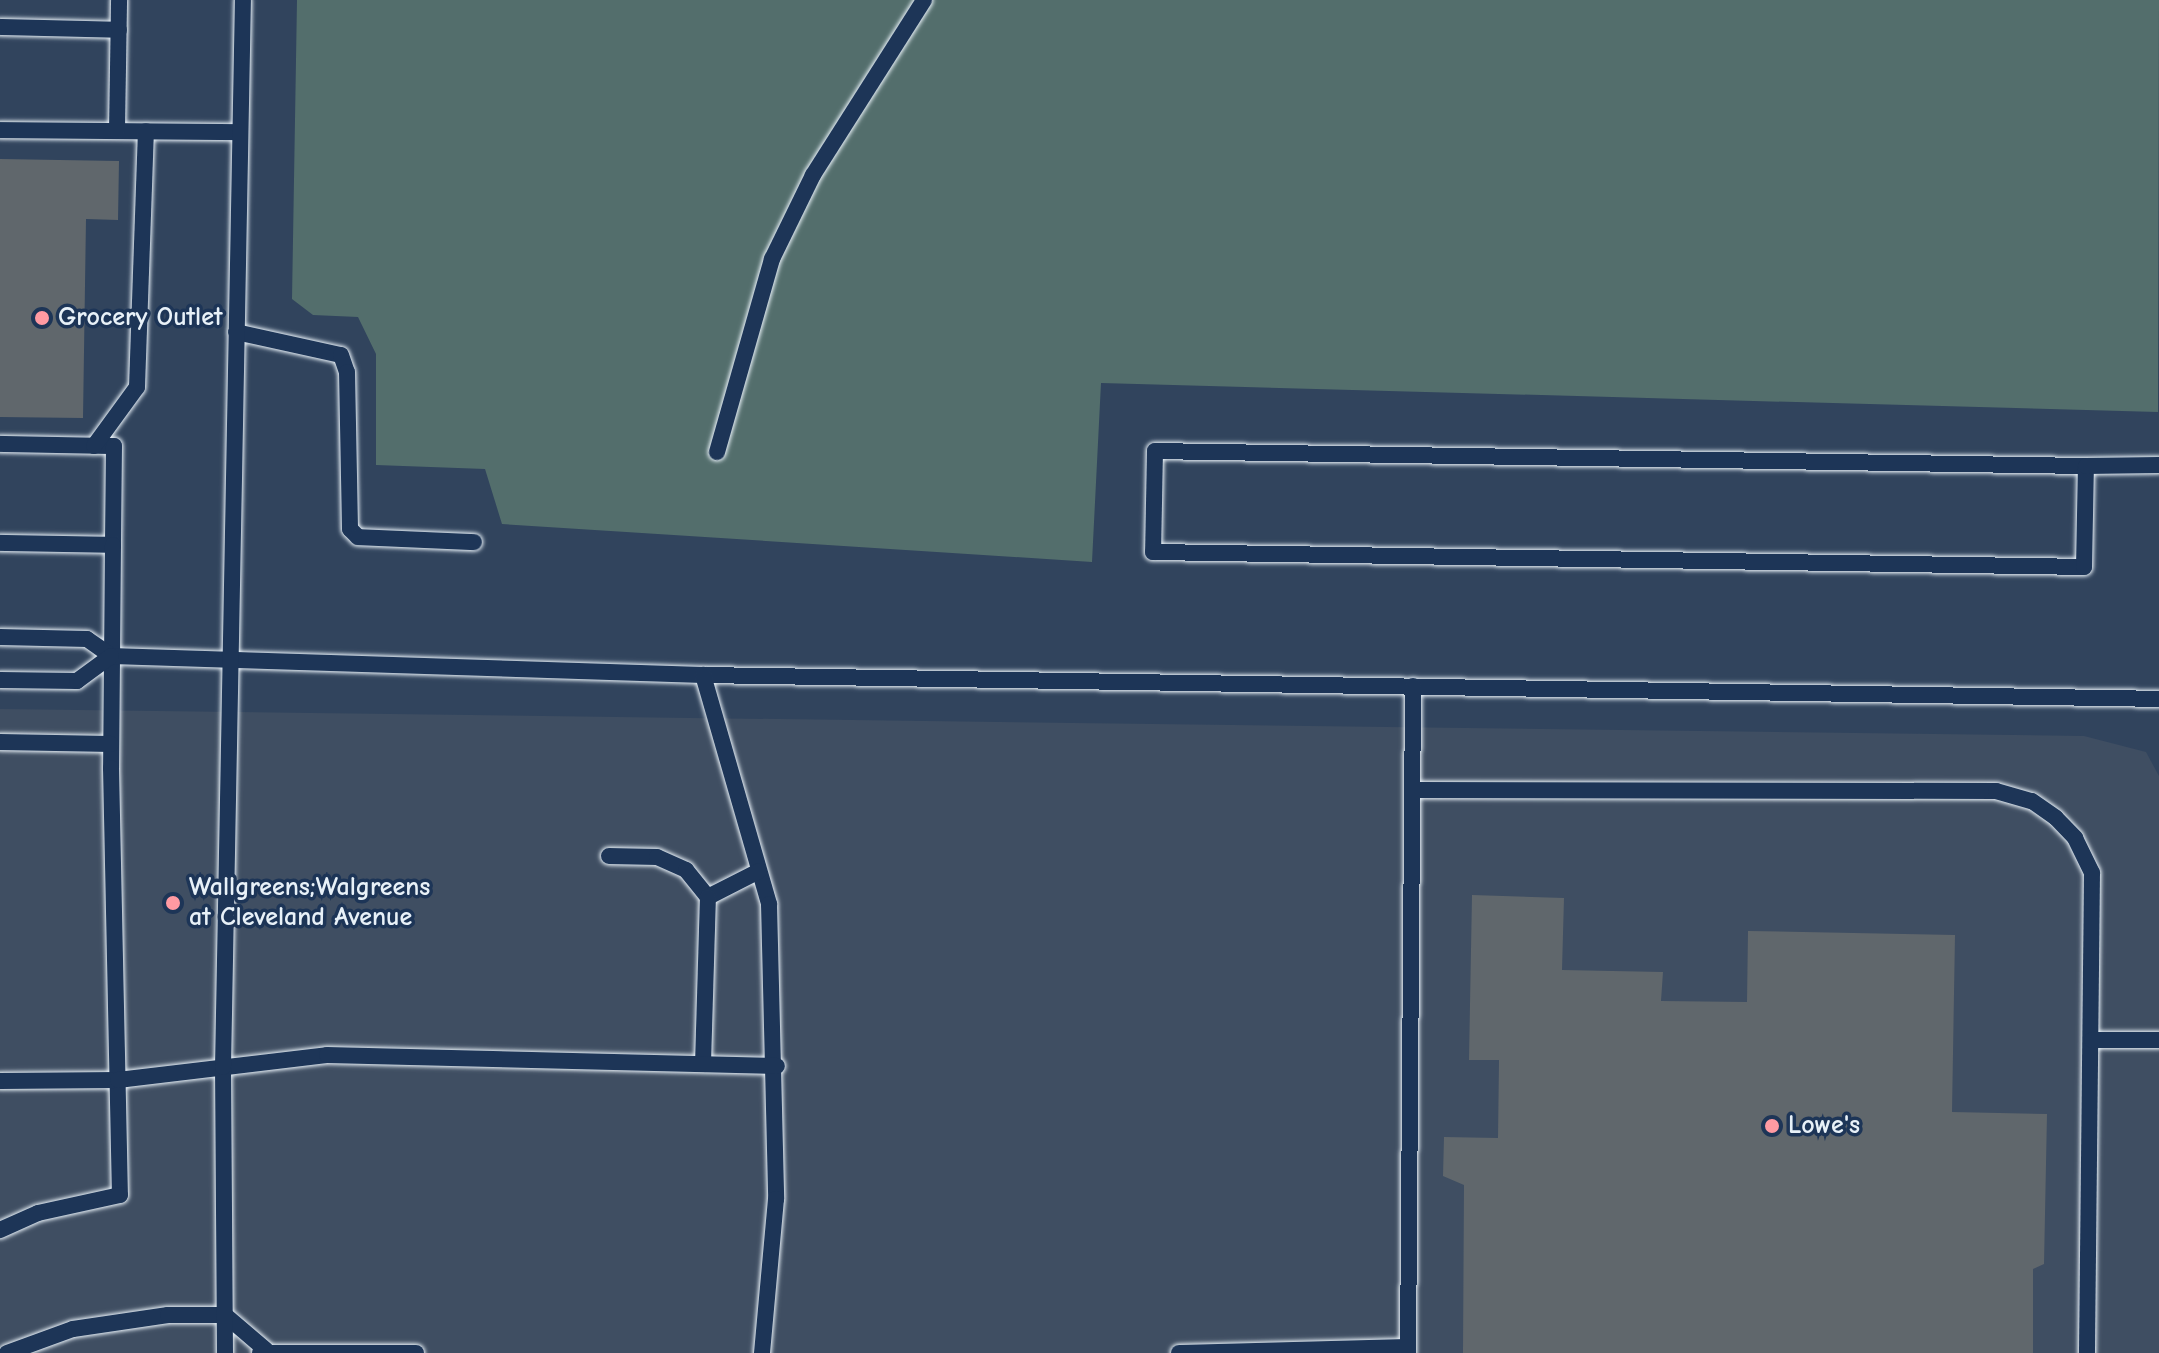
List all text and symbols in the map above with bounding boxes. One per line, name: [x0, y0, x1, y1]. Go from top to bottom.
place label: Grocery Outlet: [58, 302, 223, 334]
marker: Grocery Outlet: [33, 309, 51, 327]
place label: Wallgreens;Walgreens at Cleveland Avenue: [189, 872, 430, 934]
marker: Wallgreens;Walgreens at Cleveland Avenue: [164, 894, 182, 912]
place label: Lowe's: [1788, 1110, 1860, 1142]
marker: Lowe's: [1763, 1117, 1781, 1135]

